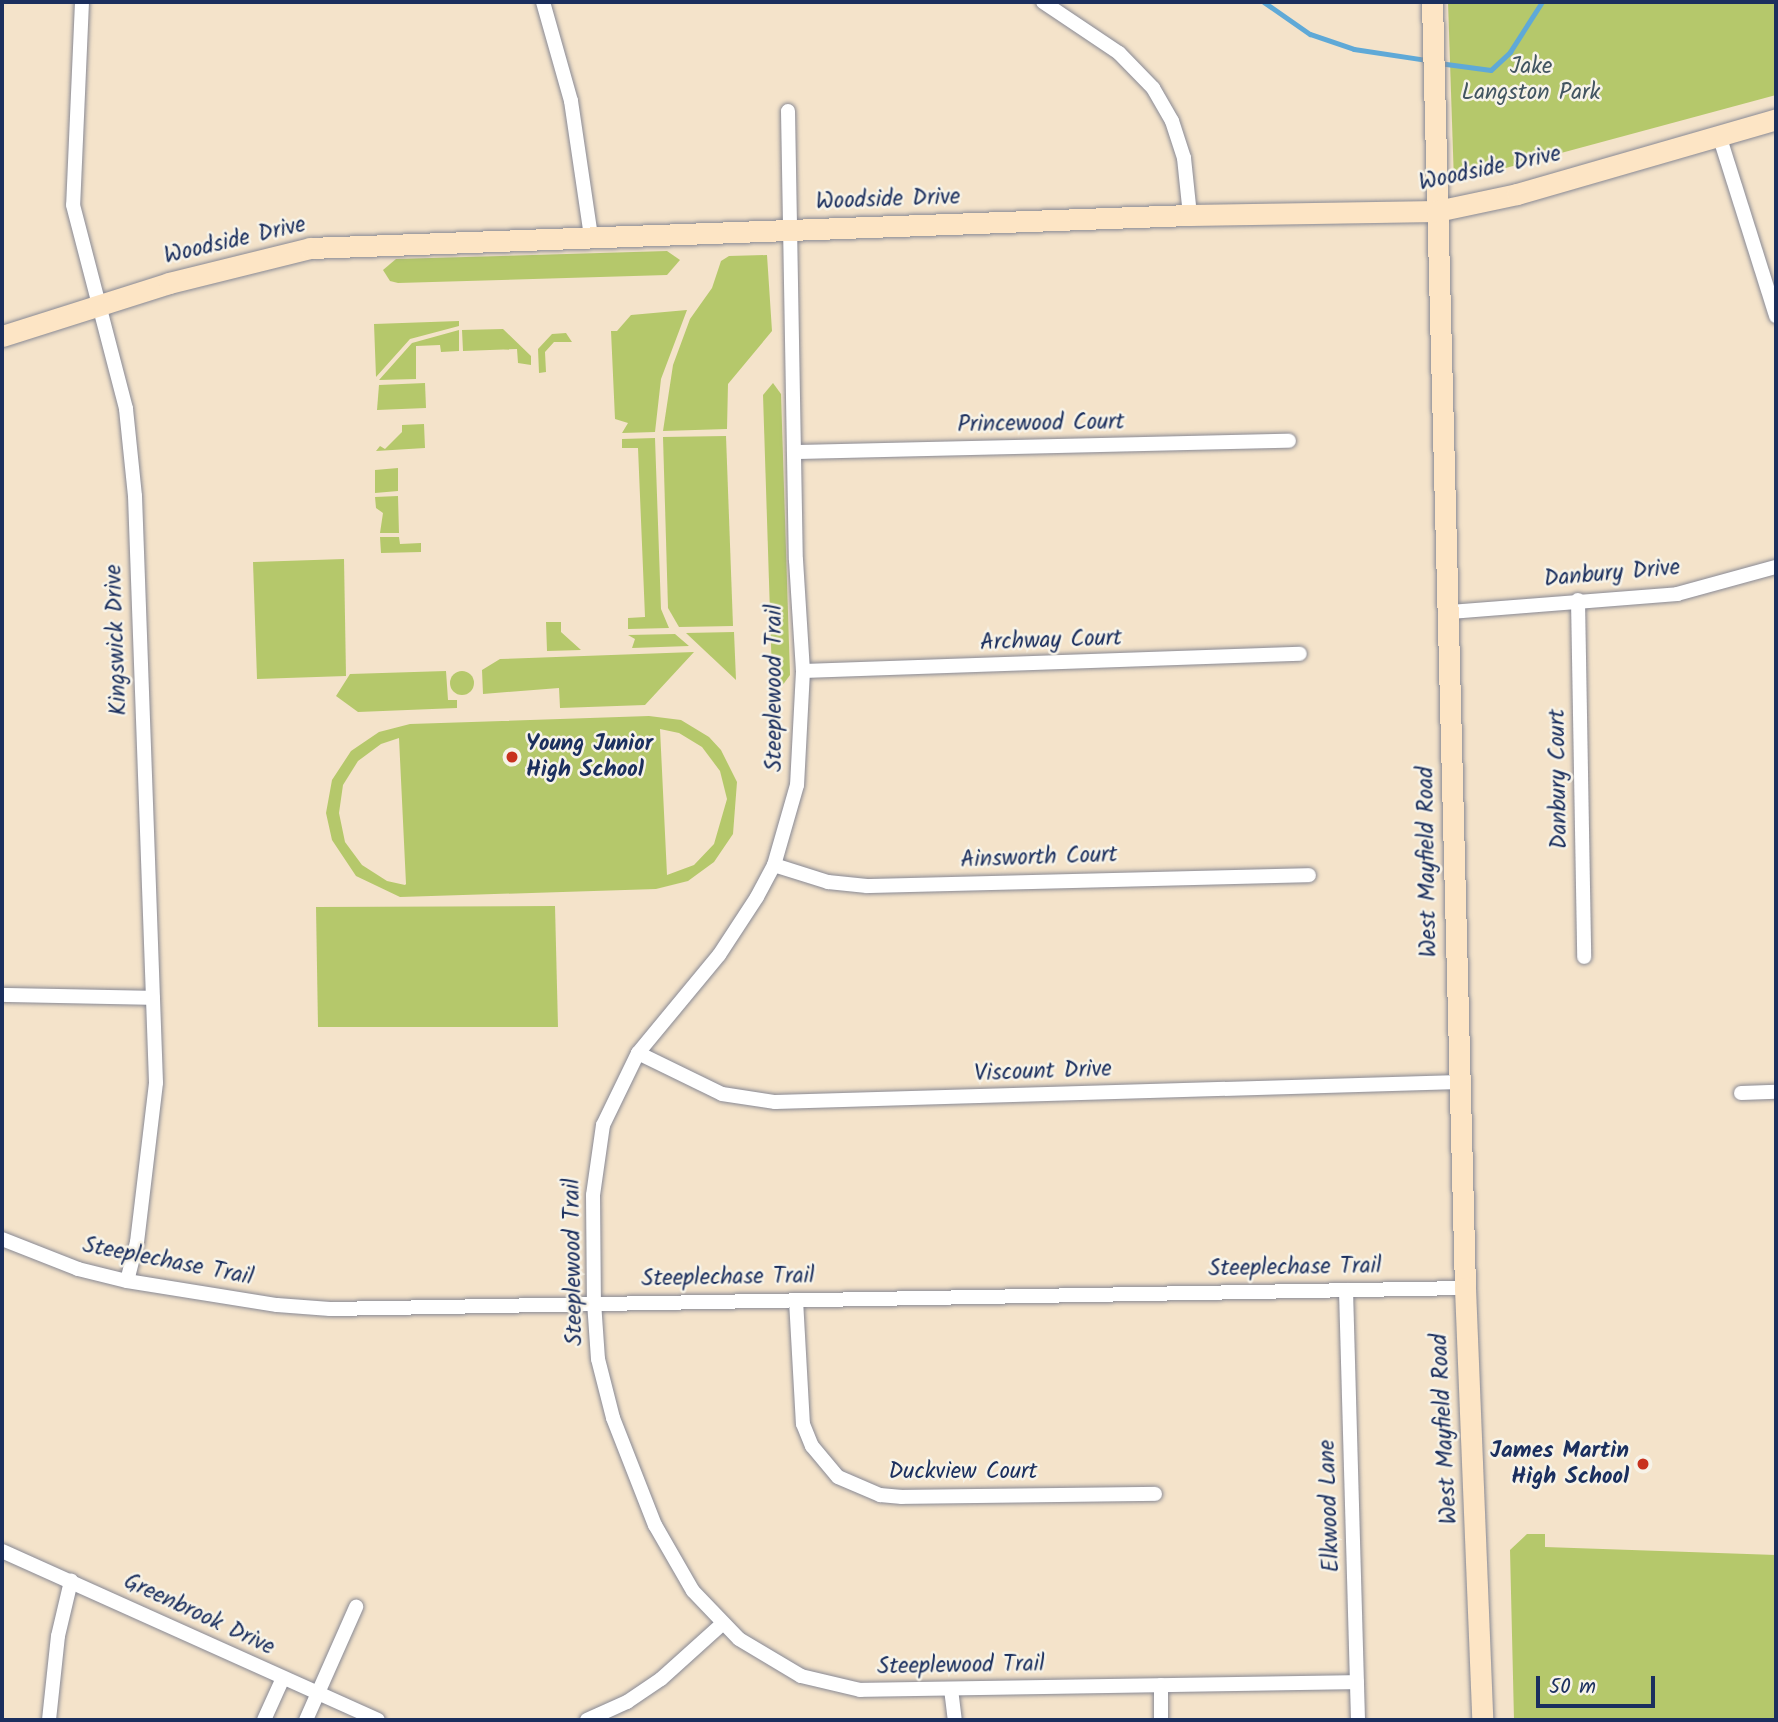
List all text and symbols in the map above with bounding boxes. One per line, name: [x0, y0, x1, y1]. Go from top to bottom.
park label: Jake Langston Park: [1462, 53, 1600, 107]
street label: Woodside Drive: [1416, 140, 1564, 198]
street label: Woodside Drive: [815, 184, 961, 216]
street label: Woodside Drive: [161, 211, 309, 271]
street label: Princewood Court: [957, 409, 1125, 439]
street label: Danbury Drive: [1543, 554, 1681, 594]
street label: Kingswick Drive: [101, 564, 133, 716]
street label: Steeplewood Trail: [761, 604, 789, 772]
street label: Archway Court: [979, 625, 1123, 657]
street label: Danbury Court: [1544, 709, 1574, 849]
place label: Young Junior High School: [526, 730, 653, 784]
marker: Young Junior High School: [504, 749, 520, 765]
street label: West Mayfield Road: [1413, 766, 1443, 958]
street label: Ainsworth Court: [960, 841, 1118, 875]
street label: Viscount Drive: [974, 1056, 1112, 1088]
street label: Steeplewood Trail: [559, 1178, 589, 1346]
street label: Steeplechase Trail: [80, 1232, 256, 1292]
street label: Steeplechase Trail: [1208, 1253, 1382, 1283]
street label: Steeplechase Trail: [641, 1263, 815, 1293]
street label: West Mayfield Road: [1426, 1333, 1464, 1525]
place label: James Martin High School: [1490, 1437, 1629, 1491]
street label: Elkwood Lane: [1314, 1439, 1346, 1573]
marker: James Martin High School: [1635, 1456, 1651, 1472]
street label: Duckview Court: [889, 1458, 1037, 1486]
street label: Greenbrook Drive: [119, 1568, 279, 1662]
street label: Steeplewood Trail: [877, 1651, 1045, 1681]
scale bar: [1540, 1662, 1659, 1706]
text: 50 m: [1549, 1671, 1596, 1704]

